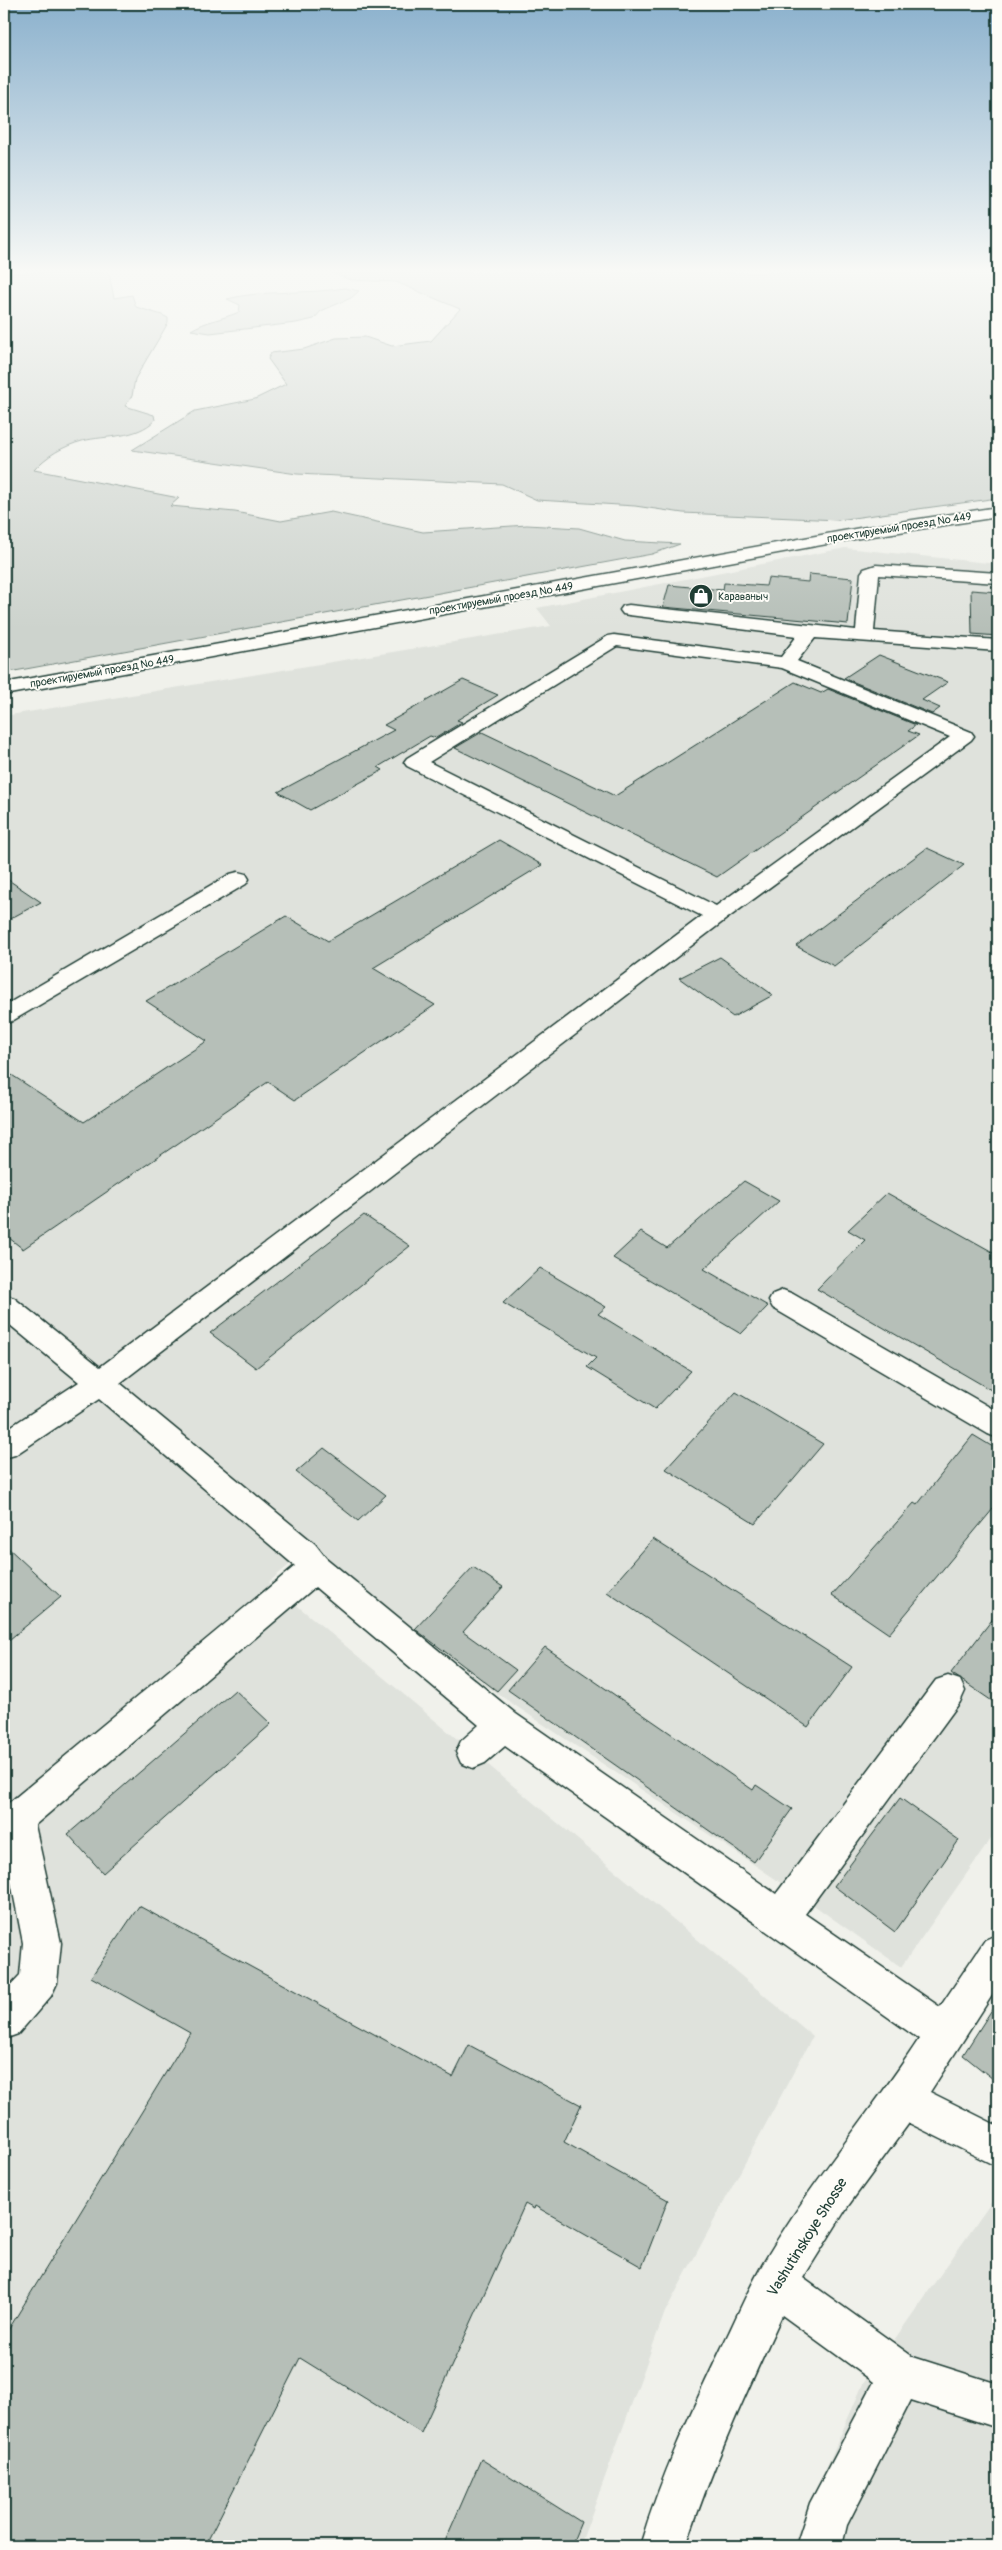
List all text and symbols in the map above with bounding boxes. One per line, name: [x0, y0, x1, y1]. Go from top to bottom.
street label: проектируемый проезд № 449: [826, 510, 973, 545]
street label: проектируемый проезд № 449: [428, 579, 574, 618]
shop icon: Караваныч: [688, 583, 714, 609]
place label: Караваныч: [718, 590, 768, 603]
street label: проектируемый проезд № 449: [29, 652, 175, 691]
street label: Vashutinskoye Shosse: [763, 2174, 852, 2300]

